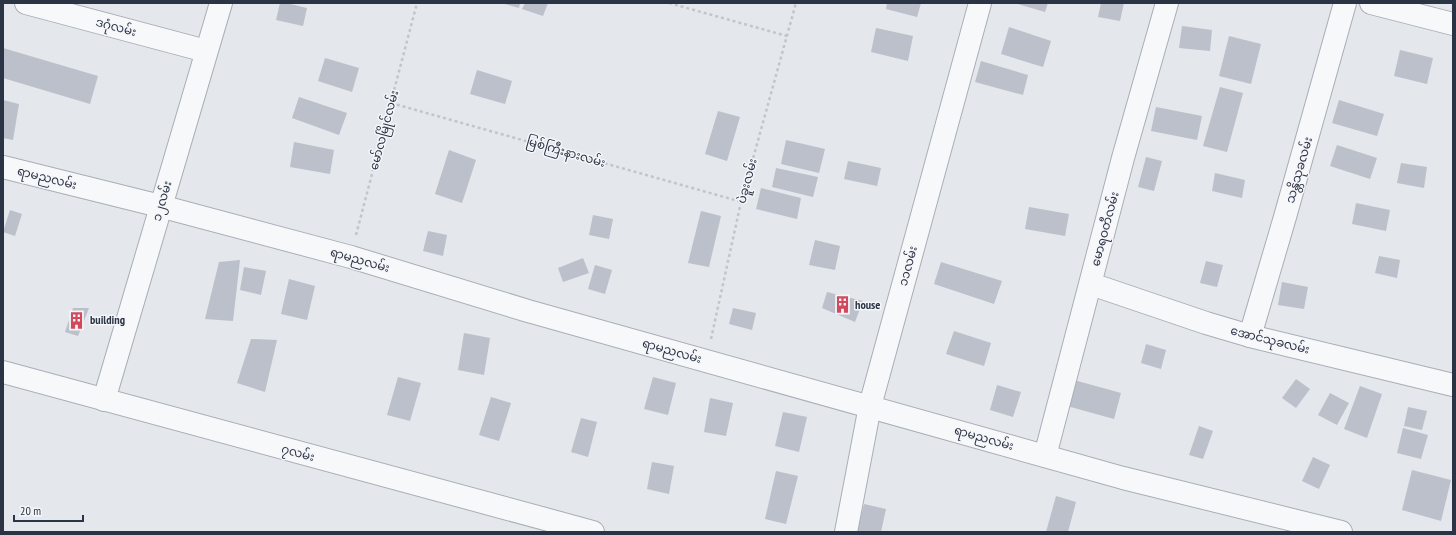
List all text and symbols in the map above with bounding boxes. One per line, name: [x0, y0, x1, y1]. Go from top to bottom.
street label: ဒဂုံလမ်း: [93, 13, 138, 42]
street label: မော်လမြိုင်လမ်း: [365, 88, 404, 172]
street label: မြစ်ကြီးနားလမ်း: [524, 132, 608, 173]
street label: သန္တိသုခလမ်း: [1281, 135, 1318, 206]
street label: ပဲခူးလမ်း: [732, 156, 763, 206]
street label: ရာမညလမ်း: [15, 162, 79, 195]
street label: ၁၂လမ်း: [148, 179, 177, 224]
street label: မောရဝတီလမ်း: [1086, 190, 1125, 269]
street label: ရာမညလမ်း: [328, 243, 392, 278]
street label: ၁၁လမ်း: [894, 244, 920, 287]
building icon: house: [832, 295, 852, 315]
place label: house: [855, 297, 880, 312]
building icon: building: [67, 310, 87, 330]
place label: building: [90, 312, 125, 327]
street label: အောင်သုခလမ်း: [1228, 321, 1311, 359]
street label: ရာမညလမ်း: [640, 334, 704, 369]
street label: ရာမညလမ်း: [952, 421, 1016, 456]
street label: ၇လမ်း: [279, 440, 317, 467]
scale bar: [14, 497, 83, 523]
text: 20 m: [20, 503, 41, 518]

